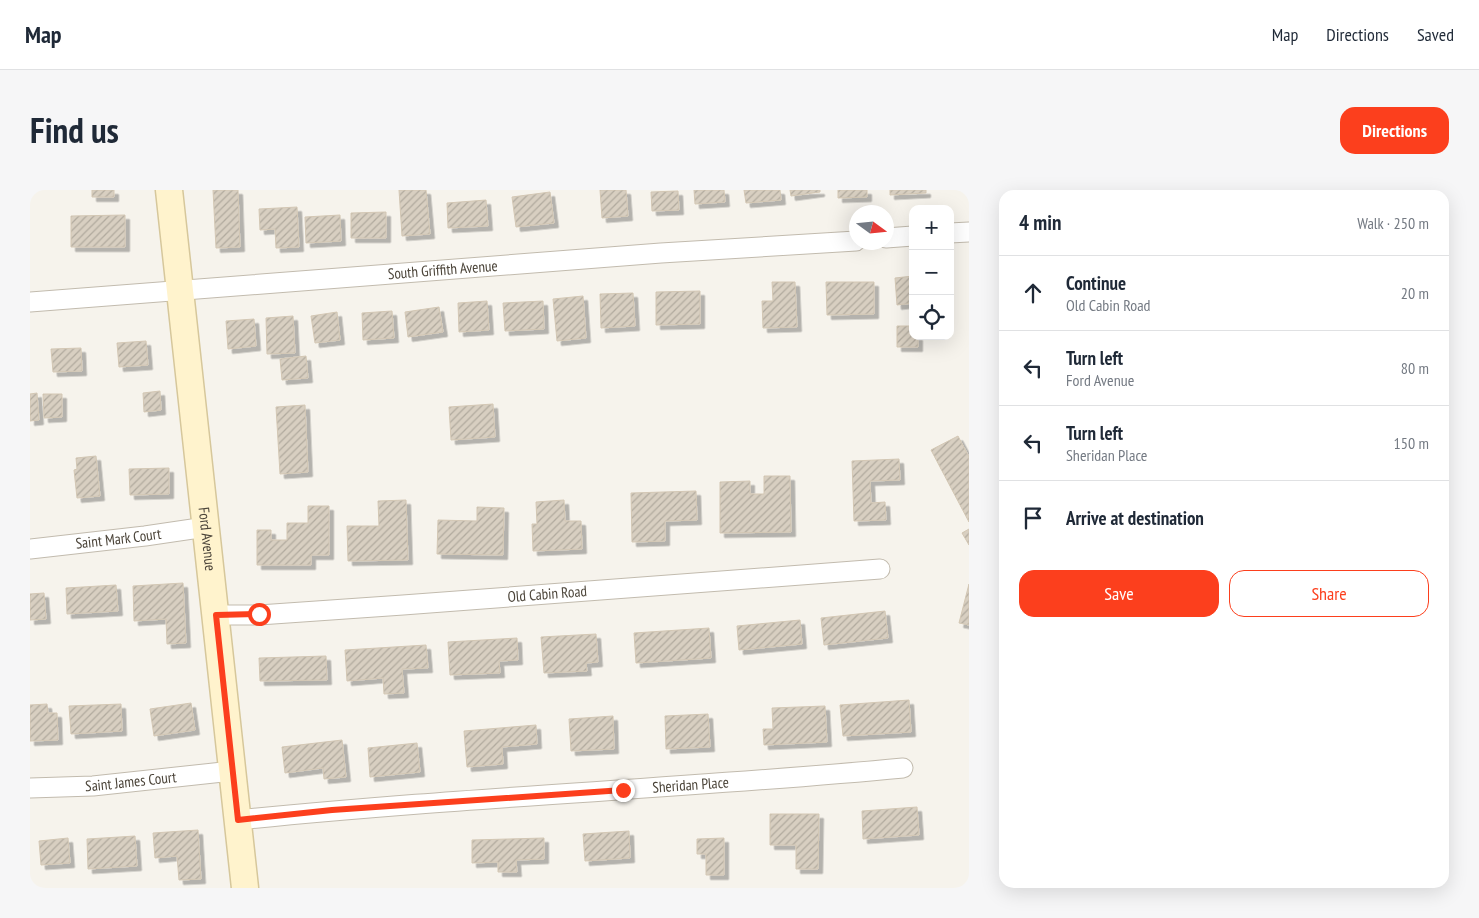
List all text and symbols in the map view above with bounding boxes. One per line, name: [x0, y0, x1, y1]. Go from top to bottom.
text: Map: [25, 19, 62, 50]
text: Map: [1272, 23, 1298, 46]
text: Directions: [1326, 23, 1389, 46]
text: Saved: [1417, 23, 1454, 46]
text: Find us: [30, 107, 119, 153]
button: Directions: [1340, 107, 1449, 154]
north arrow: [849, 205, 894, 250]
map controls: [909, 205, 954, 340]
button: +: [909, 205, 954, 250]
text: 4 min: [1019, 209, 1061, 236]
text: Walk · 250 m: [1357, 213, 1429, 233]
button: −: [909, 250, 954, 295]
street label: South Griffith Avenue: [387, 256, 498, 283]
text: Continue: [1066, 271, 1126, 295]
icon: ahead: [1019, 279, 1047, 307]
text: 20 m: [1401, 283, 1429, 303]
button: locate: [909, 295, 954, 340]
text: Old Cabin Road: [1066, 295, 1150, 315]
text: Turn left: [1066, 346, 1123, 370]
icon: left: [1019, 354, 1047, 382]
text: 80 m: [1401, 358, 1429, 378]
text: Ford Avenue: [1066, 370, 1134, 390]
text: Turn left: [1066, 421, 1123, 445]
icon: left: [1019, 429, 1047, 457]
text: 150 m: [1394, 433, 1429, 453]
text: Sheridan Place: [1066, 445, 1147, 465]
icon: arrive: [1019, 504, 1047, 532]
street label: Ford Avenue: [195, 506, 220, 572]
text: Arrive at destination: [1066, 506, 1204, 530]
street label: Saint Mark Court: [75, 524, 162, 553]
button: Save: [1019, 570, 1219, 617]
button: Share: [1229, 570, 1429, 617]
street label: Old Cabin Road: [507, 581, 587, 606]
route start: [248, 603, 271, 626]
street label: Saint James Court: [85, 767, 177, 795]
street label: Sheridan Place: [652, 772, 729, 797]
route end: [612, 779, 635, 802]

